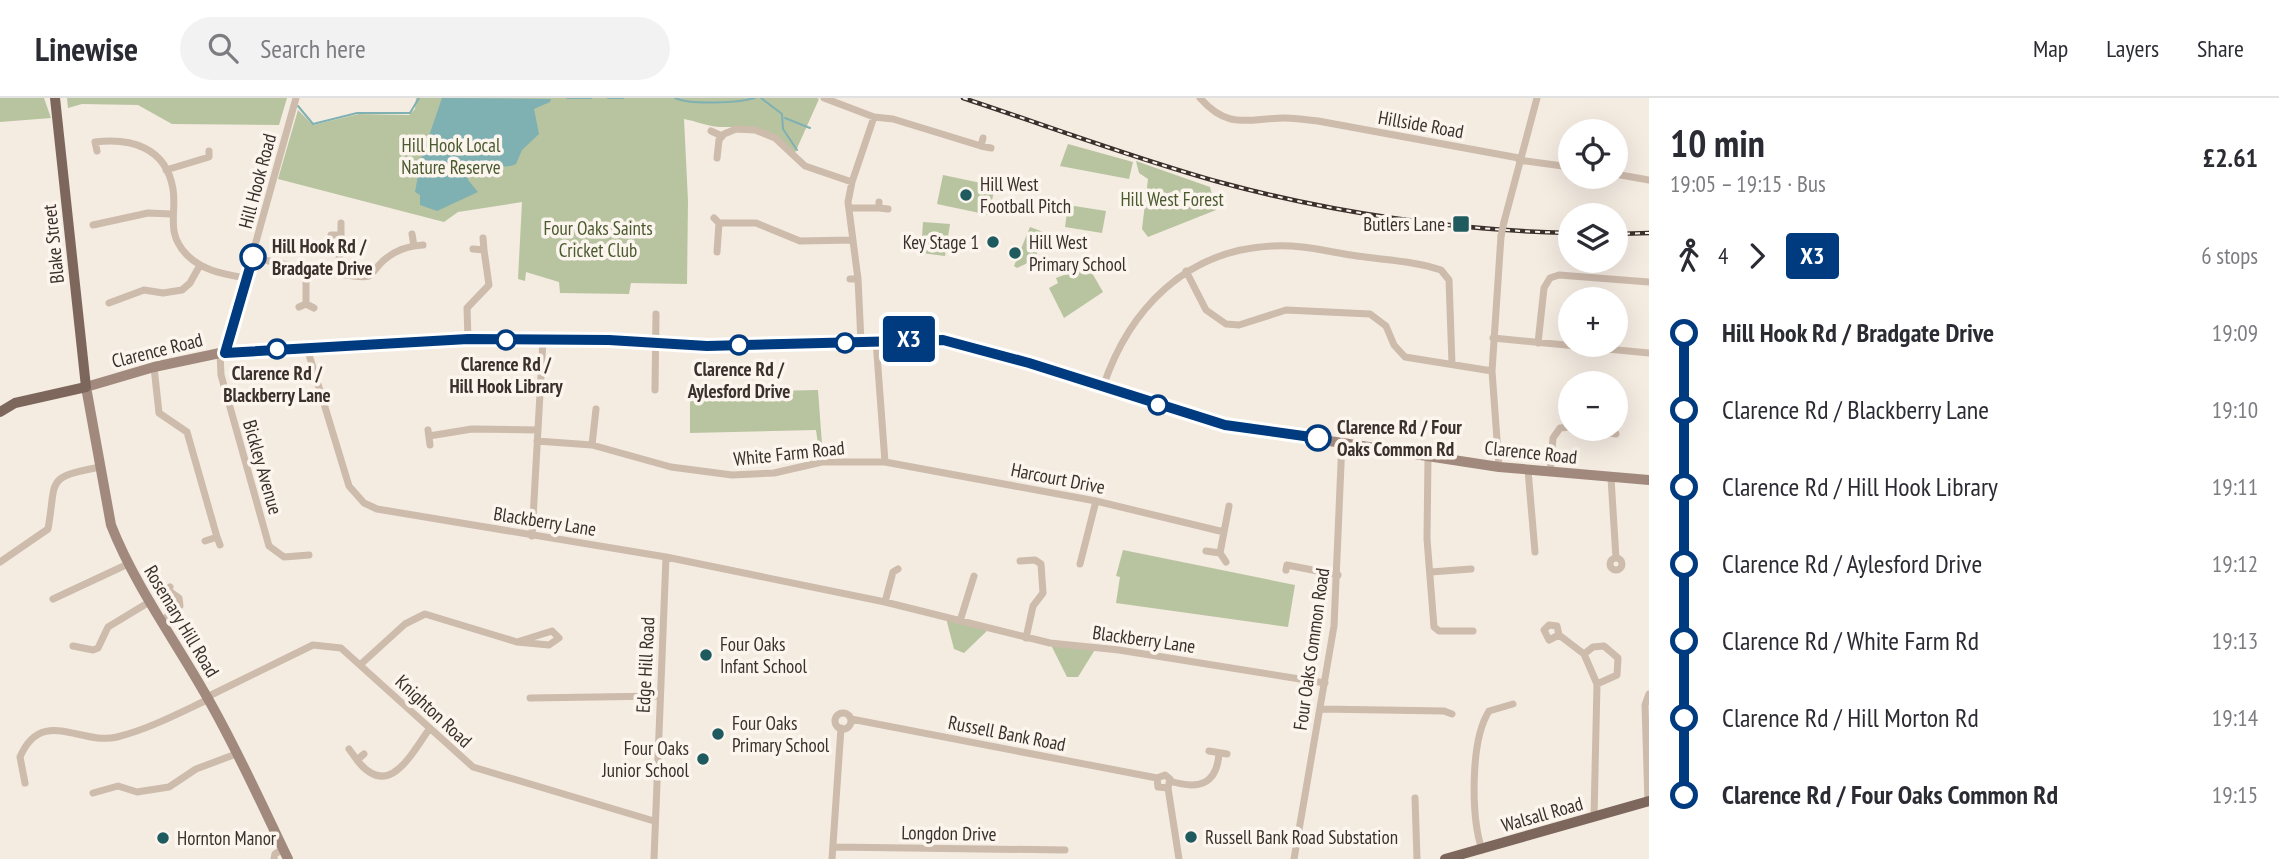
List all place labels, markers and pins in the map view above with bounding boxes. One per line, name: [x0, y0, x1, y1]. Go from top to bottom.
place label: Hill West Football Pitch: [980, 172, 1071, 218]
marker: Hill West Football Pitch: [958, 187, 974, 203]
place label: Butlers Lane: [1363, 212, 1445, 236]
marker: Butlers Lane: [1451, 214, 1471, 234]
place label: Key Stage 1: [903, 230, 979, 254]
place label: Hill West Primary School: [1029, 230, 1127, 276]
place label: Hill Hook Rd / Bradgate Drive: [272, 234, 373, 280]
marker: Key Stage 1: [985, 234, 1001, 250]
marker: Hill Hook Rd / Bradgate Drive: [240, 244, 266, 270]
marker: Hill West Primary School: [1007, 245, 1023, 261]
marker: Clarence Rd / Hill Hook Library: [496, 330, 516, 350]
unlabelled marker: [835, 333, 855, 353]
marker: Clarence Rd / Aylesford Drive: [729, 335, 749, 355]
marker: Clarence Rd / Blackberry Lane: [267, 339, 287, 359]
place label: Clarence Rd / Hill Hook Library: [449, 352, 563, 398]
place label: Clarence Rd / Aylesford Drive: [687, 357, 790, 403]
place label: Clarence Rd / Blackberry Lane: [223, 361, 331, 407]
unlabelled marker: [1148, 395, 1168, 415]
place label: Clarence Rd / Four Oaks Common Rd: [1337, 415, 1462, 461]
marker: Clarence Rd / Four Oaks Common Rd: [1305, 425, 1331, 451]
place label: Four Oaks Infant School: [720, 632, 808, 678]
marker: Four Oaks Infant School: [698, 647, 714, 663]
place label: Four Oaks Primary School: [732, 711, 830, 757]
marker: Four Oaks Primary School: [710, 726, 726, 742]
place label: Four Oaks Junior School: [601, 736, 690, 782]
marker: Four Oaks Junior School: [695, 751, 711, 767]
place label: Russell Bank Road Substation: [1205, 825, 1398, 849]
place label: Hornton Manor: [177, 826, 277, 850]
marker: Russell Bank Road Substation: [1183, 829, 1199, 845]
marker: Hornton Manor: [155, 830, 171, 846]

